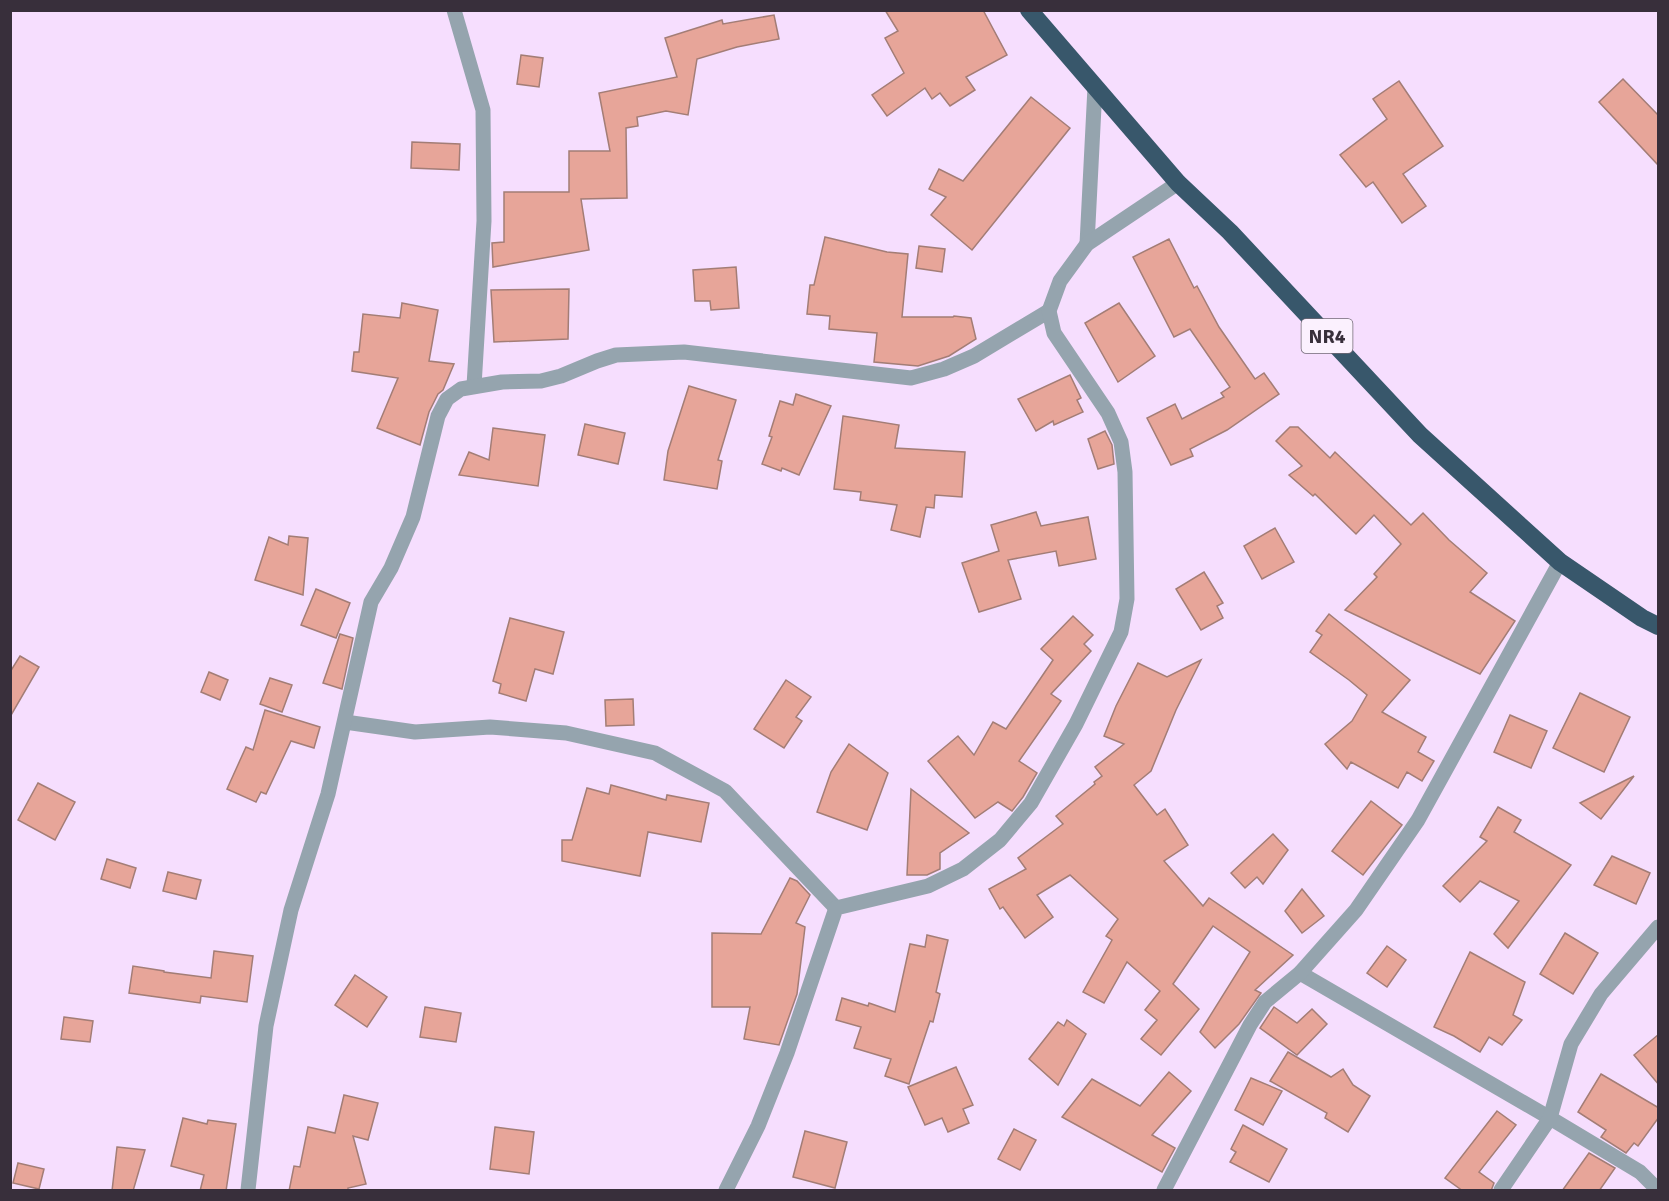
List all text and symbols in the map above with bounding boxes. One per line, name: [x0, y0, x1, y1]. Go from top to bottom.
road number: NR4: [1302, 319, 1352, 353]

